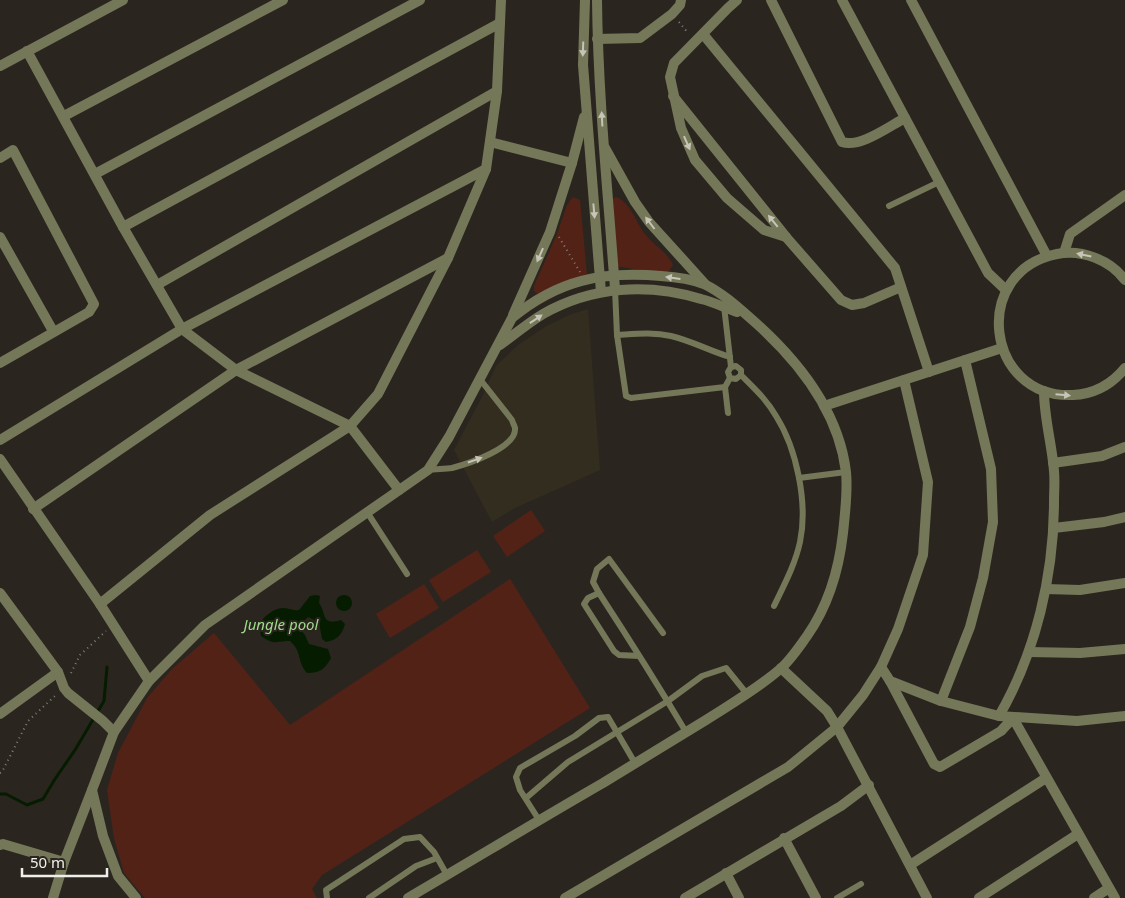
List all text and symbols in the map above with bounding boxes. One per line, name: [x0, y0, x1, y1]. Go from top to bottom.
one-way arrow: [579, 41, 587, 57]
one-way arrow: [597, 111, 605, 127]
one-way arrow: [684, 136, 692, 150]
one-way arrow: [591, 203, 599, 219]
one-way arrow: [768, 214, 779, 227]
one-way arrow: [644, 217, 655, 230]
one-way arrow: [536, 248, 544, 262]
one-way arrow: [1076, 251, 1092, 259]
one-way arrow: [665, 273, 681, 281]
one-way arrow: [530, 314, 543, 324]
one-way arrow: [1056, 391, 1072, 399]
one-way arrow: [468, 456, 483, 463]
water label: Jungle pool: [241, 614, 320, 634]
scale bar: [22, 846, 108, 878]
text: 50 m: [30, 852, 65, 872]

